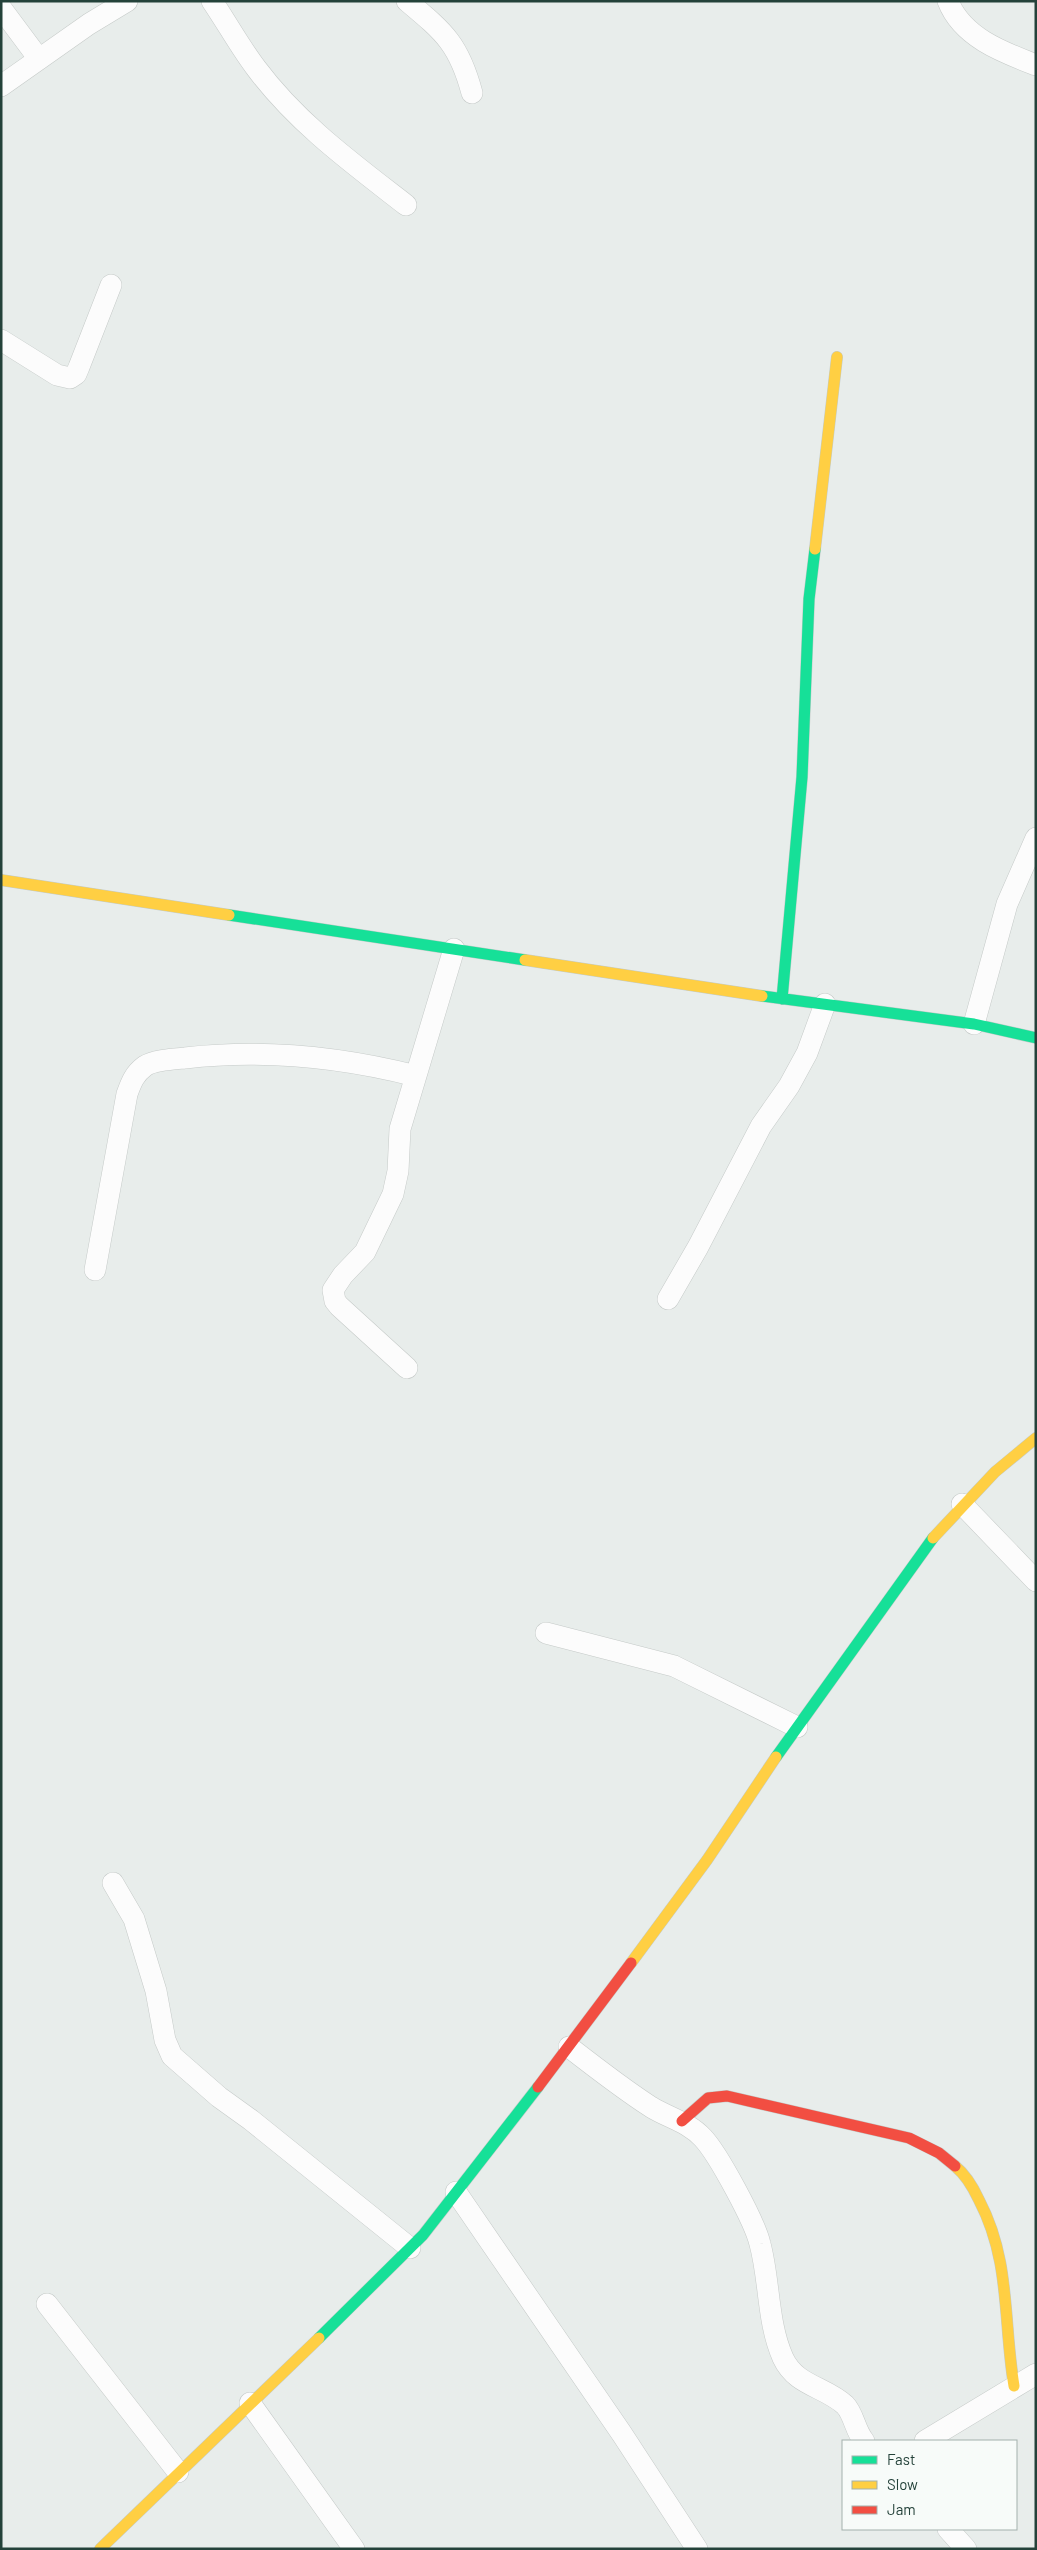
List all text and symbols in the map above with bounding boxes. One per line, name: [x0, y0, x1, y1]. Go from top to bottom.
legend: [842, 2440, 1017, 2530]
text: Fast: [887, 2450, 915, 2468]
text: Slow: [887, 2475, 918, 2493]
text: Jam: [887, 2500, 916, 2518]

